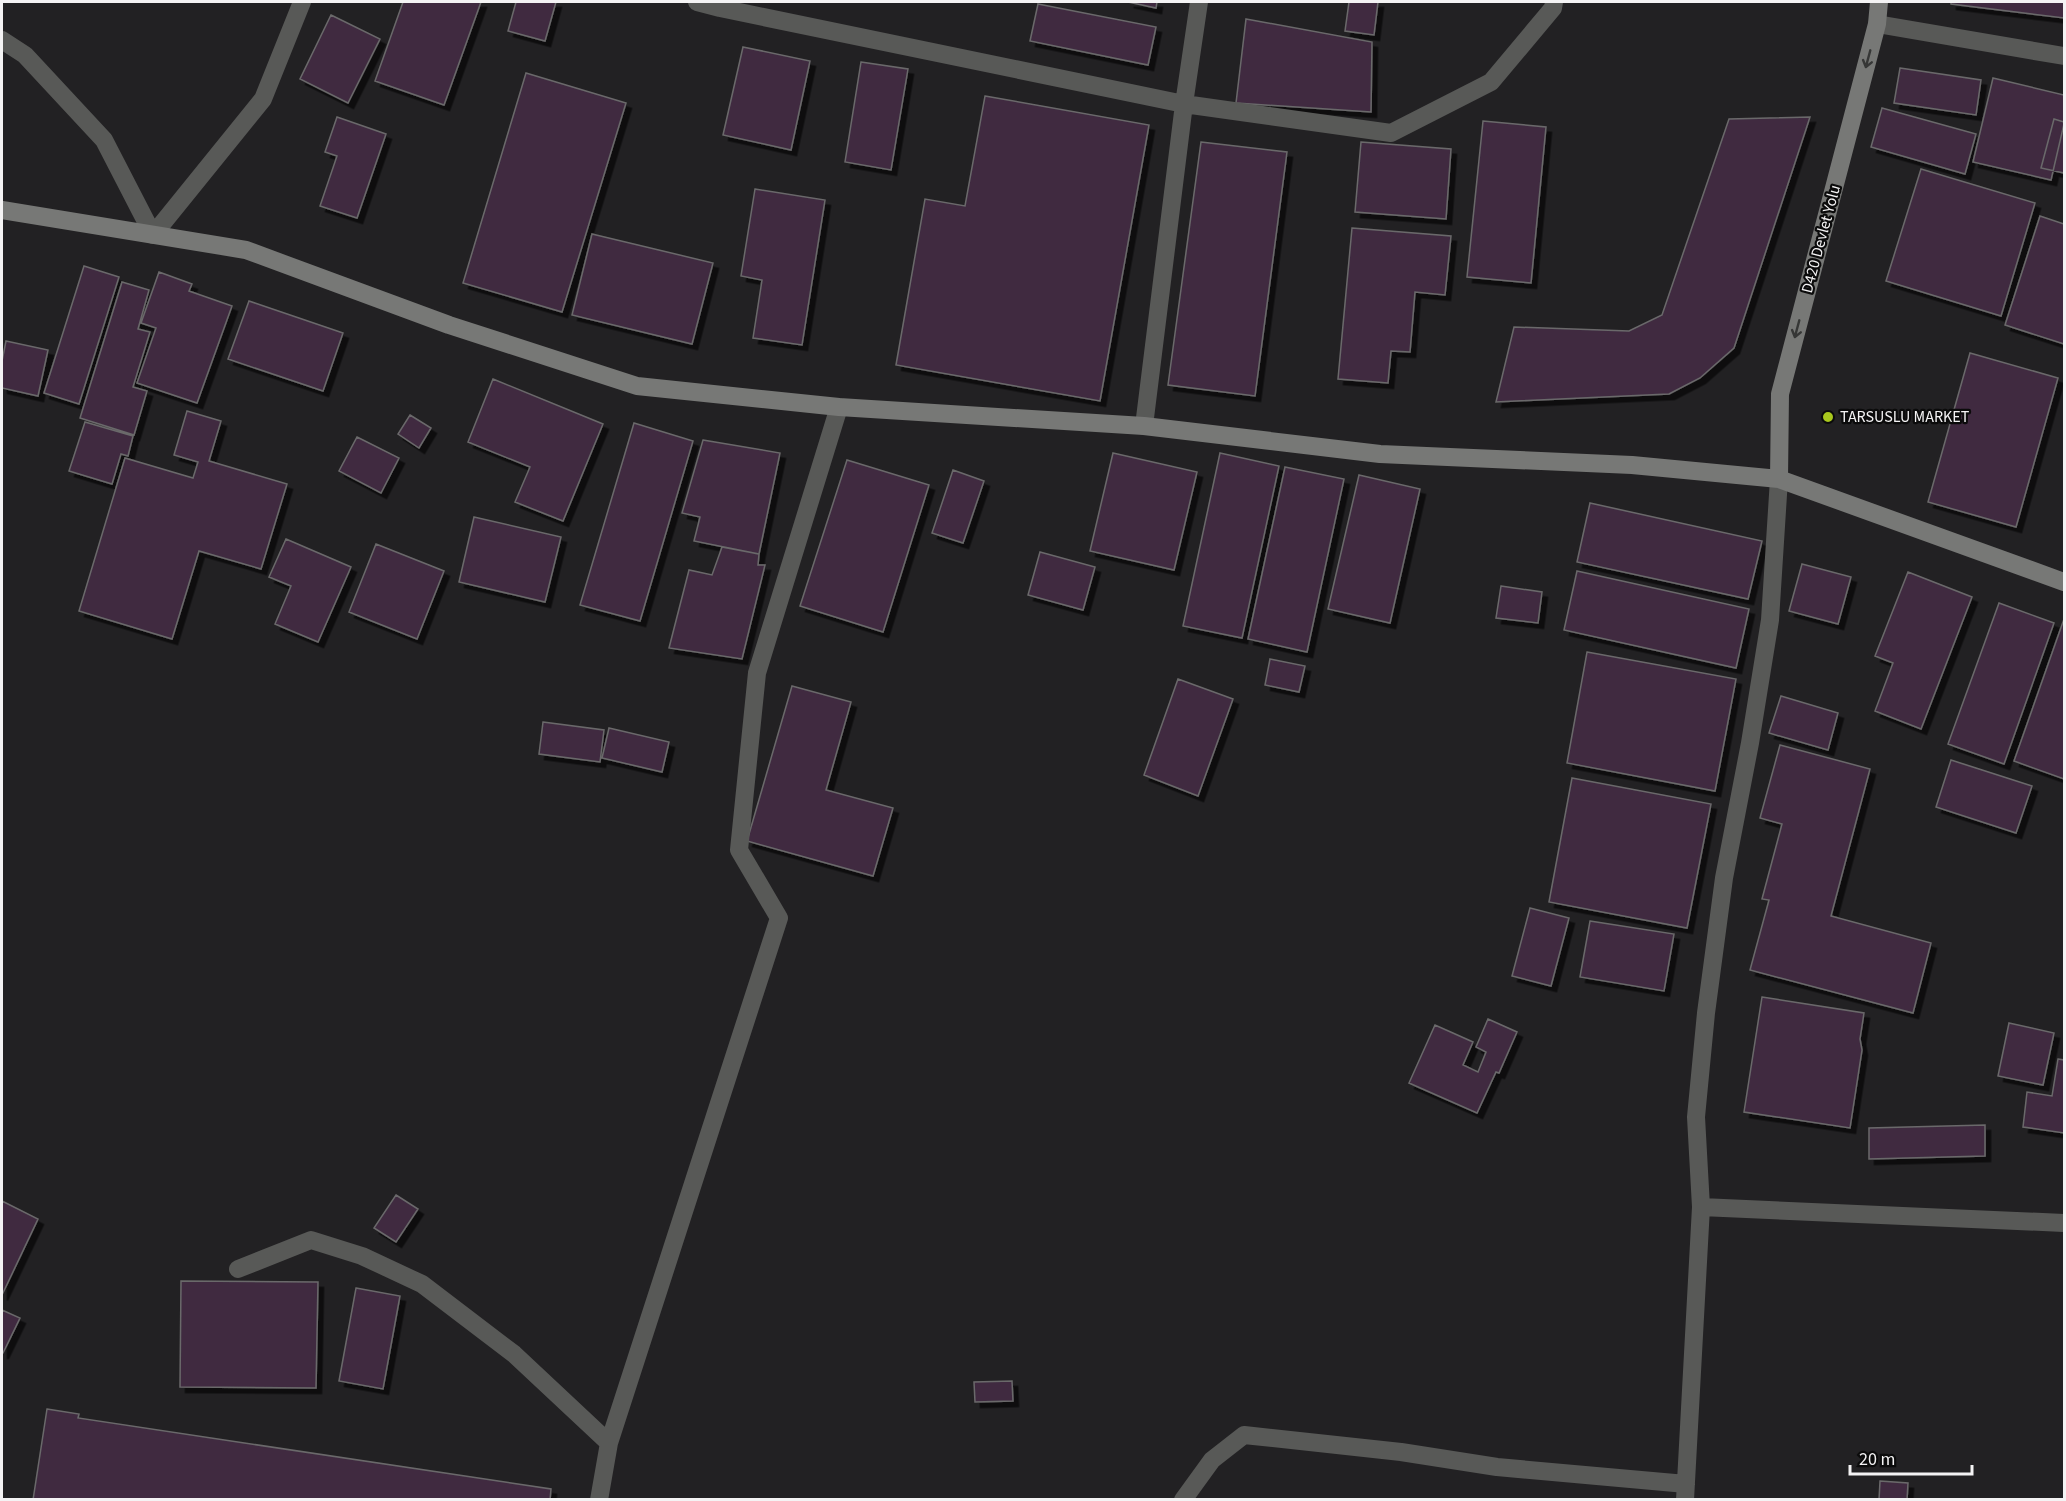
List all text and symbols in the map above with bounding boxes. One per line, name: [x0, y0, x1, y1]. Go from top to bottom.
one-way arrow: [1861, 49, 1873, 68]
street label: D420 Devlet Yolu: [1796, 182, 1846, 296]
one-way arrow: [1791, 319, 1803, 338]
place label: TARSUSLU MARKET: [1840, 406, 1970, 428]
marker: TARSUSLU MARKET: [1821, 410, 1835, 424]
scale bar: [1850, 1438, 1972, 1476]
text: 20 m: [1859, 1447, 1895, 1472]

